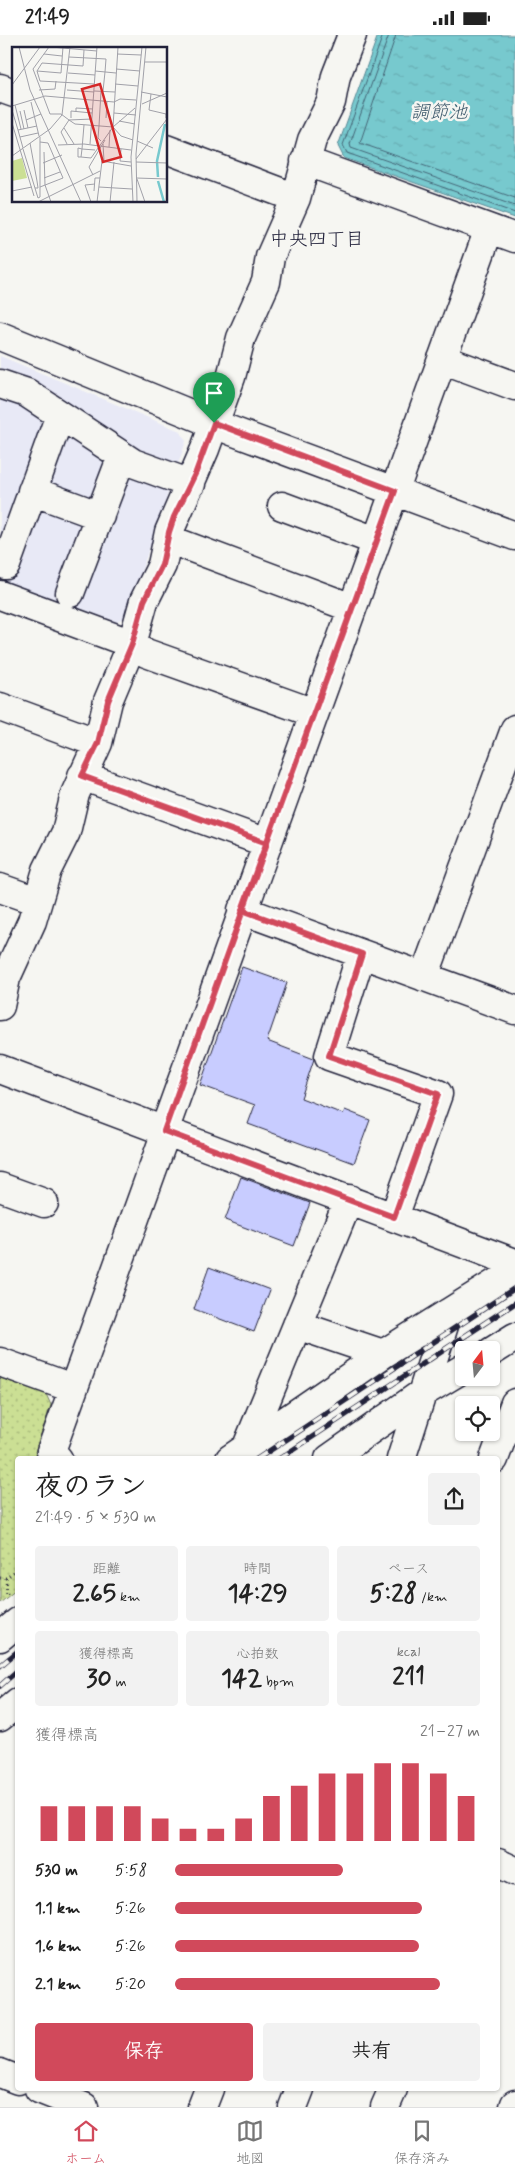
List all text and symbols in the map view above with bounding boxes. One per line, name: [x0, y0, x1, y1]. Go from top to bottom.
text: 21:49: [25, 5, 70, 30]
inset map: [12, 47, 168, 203]
water label: 調節池: [410, 100, 468, 125]
district label: 中央四丁目: [269, 227, 365, 252]
pin: [193, 372, 235, 423]
icon: arrive: [200, 379, 228, 407]
north arrow: [455, 1341, 500, 1386]
map controls: [455, 1341, 500, 1441]
button: locate: [455, 1396, 500, 1441]
text: 夜のラン: [35, 1469, 147, 1506]
button: share: [428, 1473, 480, 1525]
text: 21:49 · 5 × 530 m: [35, 1507, 156, 1528]
text: 距離: [93, 1560, 121, 1578]
text: 時間: [244, 1560, 272, 1578]
text: ペース: [388, 1560, 429, 1578]
text: 2.65: [73, 1578, 116, 1611]
text: 14:29: [227, 1578, 288, 1611]
text: 5:28: [370, 1578, 417, 1611]
text: km: [116, 1588, 140, 1606]
text: /km: [417, 1588, 447, 1606]
text: kcal: [397, 1643, 420, 1661]
text: 獲得標高: [79, 1645, 135, 1663]
text: 心拍数: [237, 1645, 279, 1663]
text: 211: [392, 1661, 425, 1694]
text: 30: [86, 1663, 112, 1696]
text: 142: [221, 1663, 262, 1696]
text: m: [112, 1673, 127, 1691]
text: bpm: [262, 1673, 294, 1691]
text: 21–27 m: [420, 1721, 480, 1742]
text: 獲得標高: [35, 1725, 99, 1746]
text: 530 m: [35, 1860, 78, 1881]
text: 5:58: [115, 1860, 147, 1881]
text: 1.1 km: [35, 1898, 80, 1919]
text: 5:26: [115, 1898, 146, 1919]
text: 1.6 km: [35, 1936, 81, 1957]
text: 5:26: [115, 1936, 146, 1957]
text: 2.1 km: [35, 1974, 81, 1995]
text: 5:20: [115, 1974, 146, 1995]
button: 保存: [35, 2023, 253, 2081]
button: 共有: [263, 2023, 480, 2081]
tab: ホーム: [65, 2117, 106, 2168]
tab: 地図: [236, 2117, 264, 2168]
tab: 保存済み: [394, 2117, 450, 2168]

